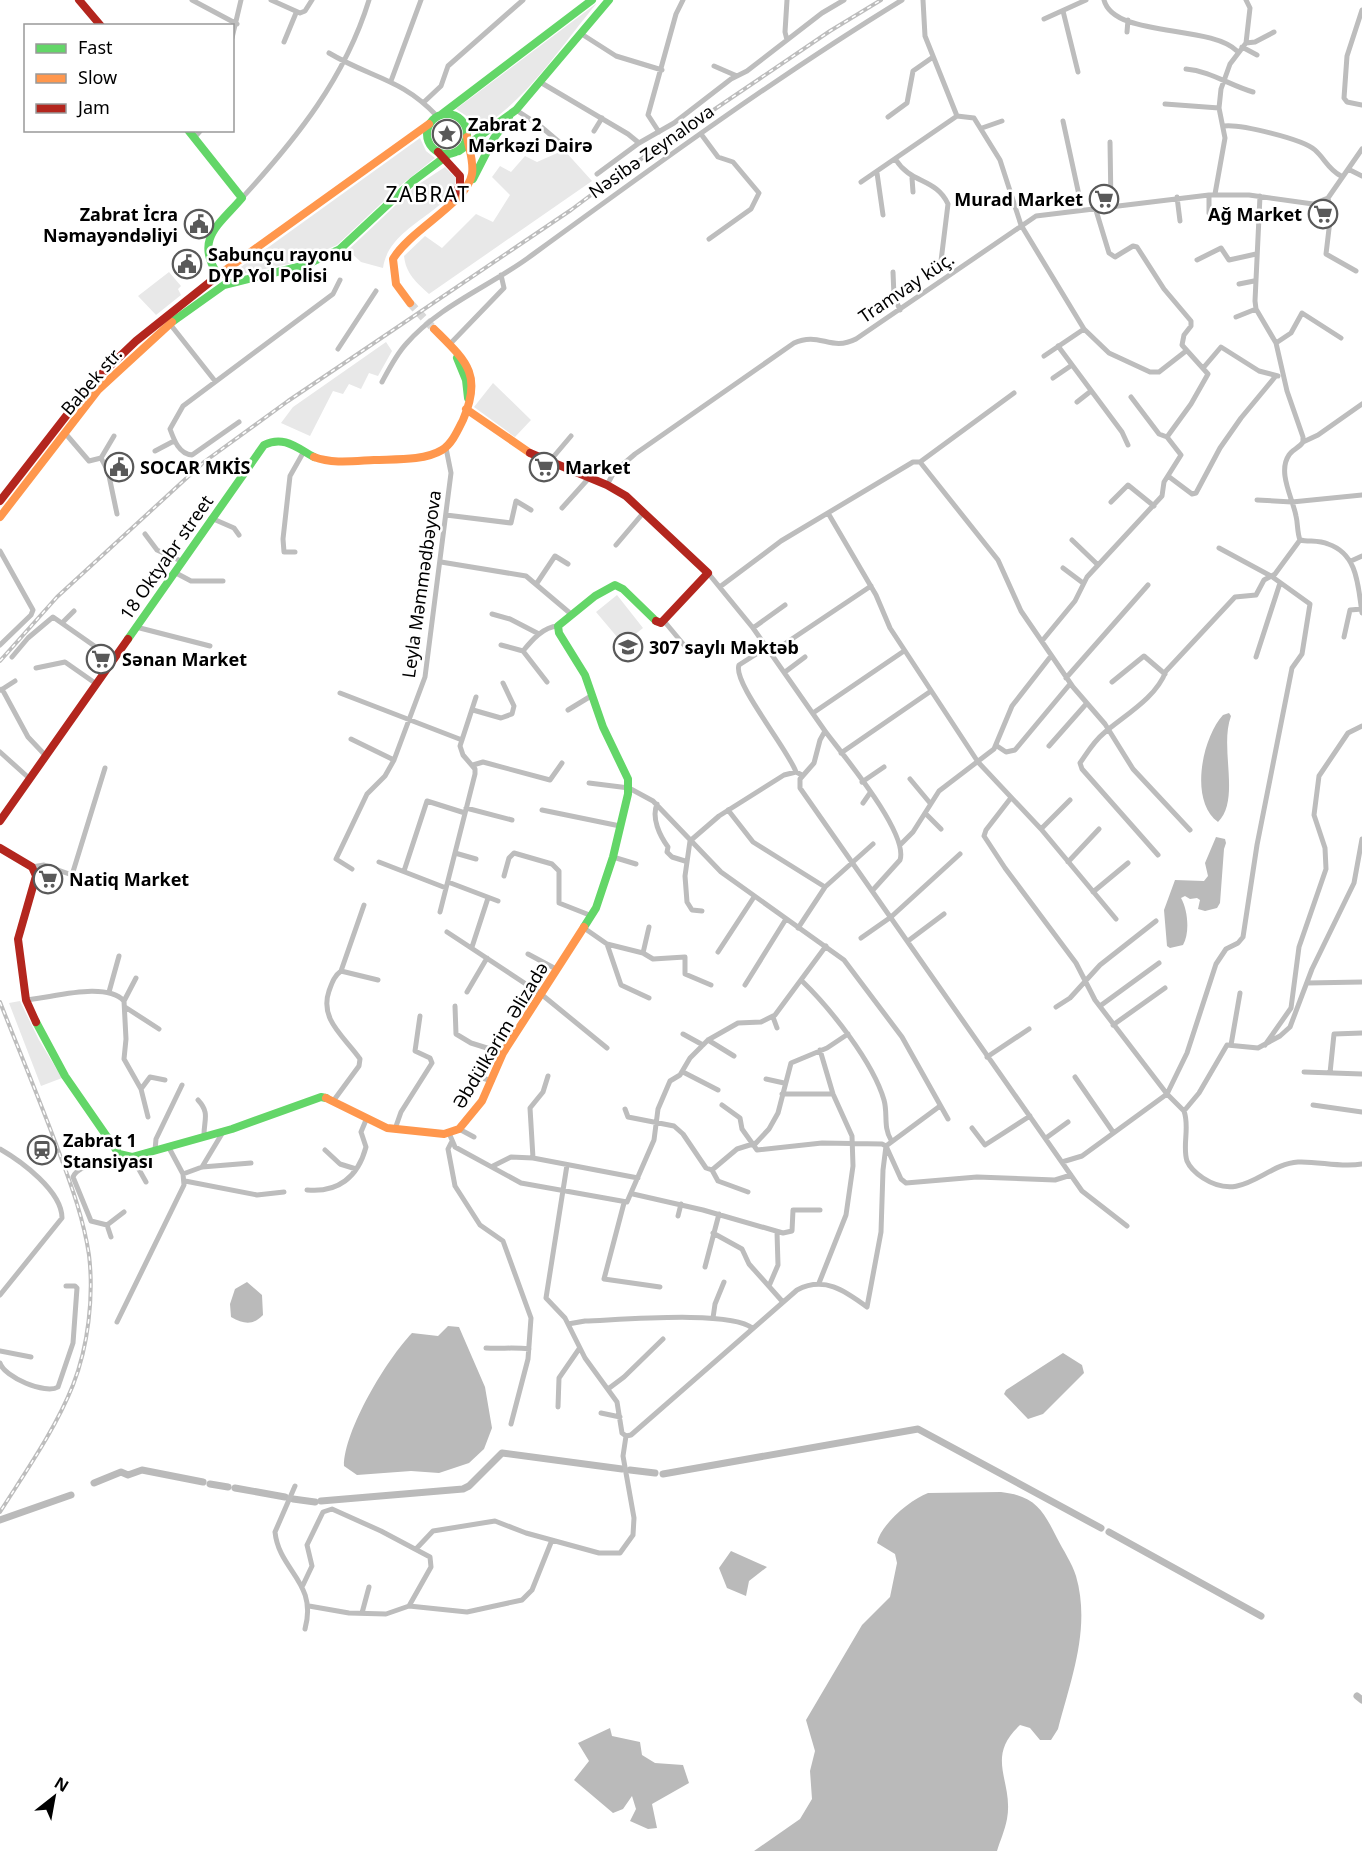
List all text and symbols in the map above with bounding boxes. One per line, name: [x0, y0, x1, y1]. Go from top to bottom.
legend: [24, 24, 234, 132]
text: Fast: [78, 35, 113, 59]
text: Slow: [78, 65, 117, 89]
text: Jam: [76, 95, 110, 119]
street label: Nəsibə Zeynalova: [584, 99, 718, 203]
place label: Zabrat 2 Mərkəzi Dairə: [468, 112, 593, 157]
place icon: Zabrat 2 Mərkəzi Dairə: [431, 118, 463, 150]
district label: ZABRAT: [386, 180, 470, 208]
supermarket icon: Murad Market: [1088, 183, 1120, 215]
place label: Murad Market: [954, 187, 1083, 211]
supermarket icon: Ağ Market: [1307, 198, 1339, 230]
place label: Zabrat İcra Nəmayəndəliyi: [43, 202, 178, 247]
place label: Ağ Market: [1208, 202, 1302, 226]
public building icon: Zabrat İcra Nəmayəndəliyi: [183, 208, 215, 240]
place label: Sabunçu rayonu DYP Yol Polisi: [208, 242, 353, 287]
street label: Tramvay küç.: [854, 246, 958, 328]
public building icon: Sabunçu rayonu DYP Yol Polisi: [171, 248, 203, 280]
street label: Babek str.: [55, 342, 127, 420]
public building icon: SOCAR MKİS: [103, 451, 135, 483]
supermarket icon: Market: [528, 451, 560, 483]
place label: SOCAR MKİS: [140, 455, 251, 479]
place label: Market: [565, 455, 631, 479]
street label: Leyla Məmmədbəyova: [396, 489, 446, 679]
street label: 18 Oktyabr street: [114, 490, 218, 624]
school or university icon: 307 saylı Məktəb: [612, 631, 644, 663]
place label: 307 saylı Məktəb: [649, 635, 799, 659]
supermarket icon: Sənan Market: [85, 643, 117, 675]
place label: Sənan Market: [122, 647, 247, 671]
supermarket icon: Natiq Market: [32, 863, 64, 895]
place label: Natiq Market: [69, 867, 189, 891]
street label: Əbdülkərim Əlizadə: [447, 957, 553, 1113]
place label: Zabrat 1 Stansiyası: [63, 1128, 153, 1173]
station icon: Zabrat 1 Stansiyası: [26, 1134, 58, 1166]
north arrow: [24, 1767, 84, 1827]
text: N: [50, 1771, 73, 1797]

